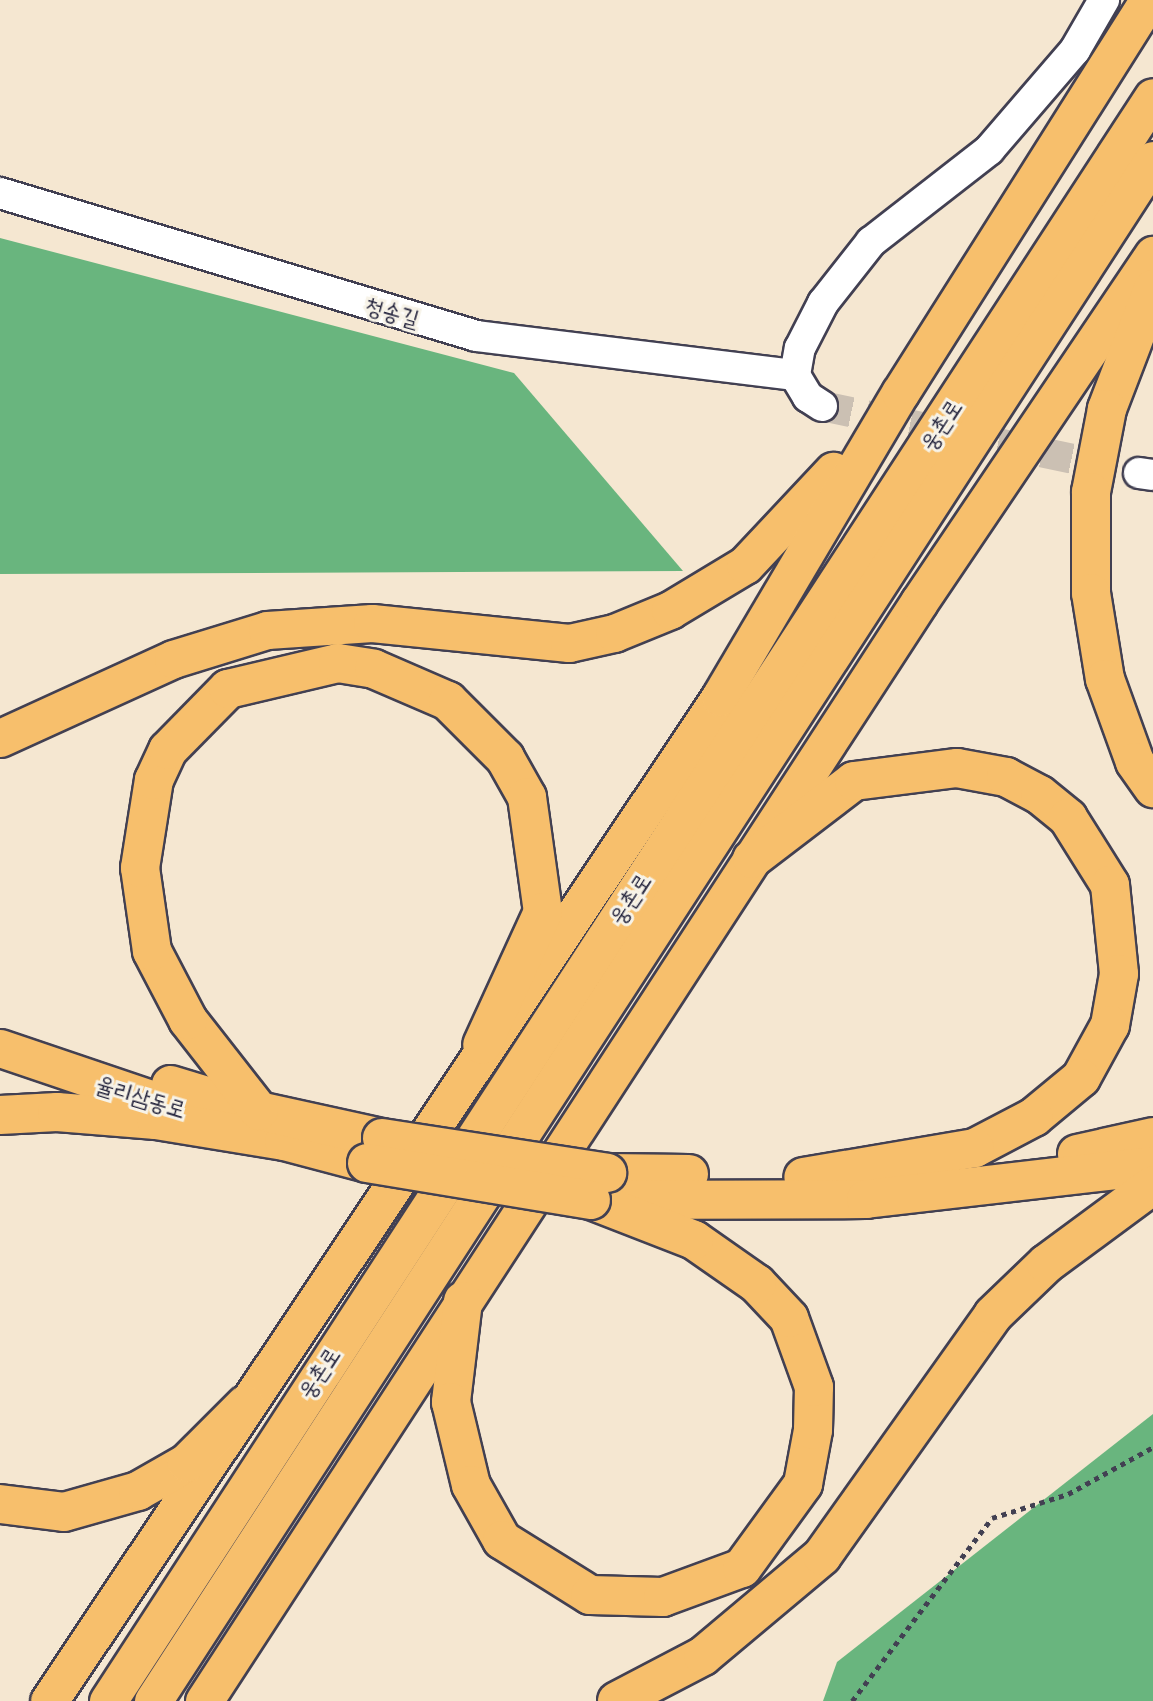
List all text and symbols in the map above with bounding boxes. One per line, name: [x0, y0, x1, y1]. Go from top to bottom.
street label: 청송길: [362, 291, 422, 333]
street label: 웅촌로: [914, 394, 968, 456]
street label: 웅촌로: [603, 868, 657, 930]
street label: 율리삼동로: [93, 1070, 189, 1124]
street label: 웅촌로: [292, 1342, 346, 1404]

